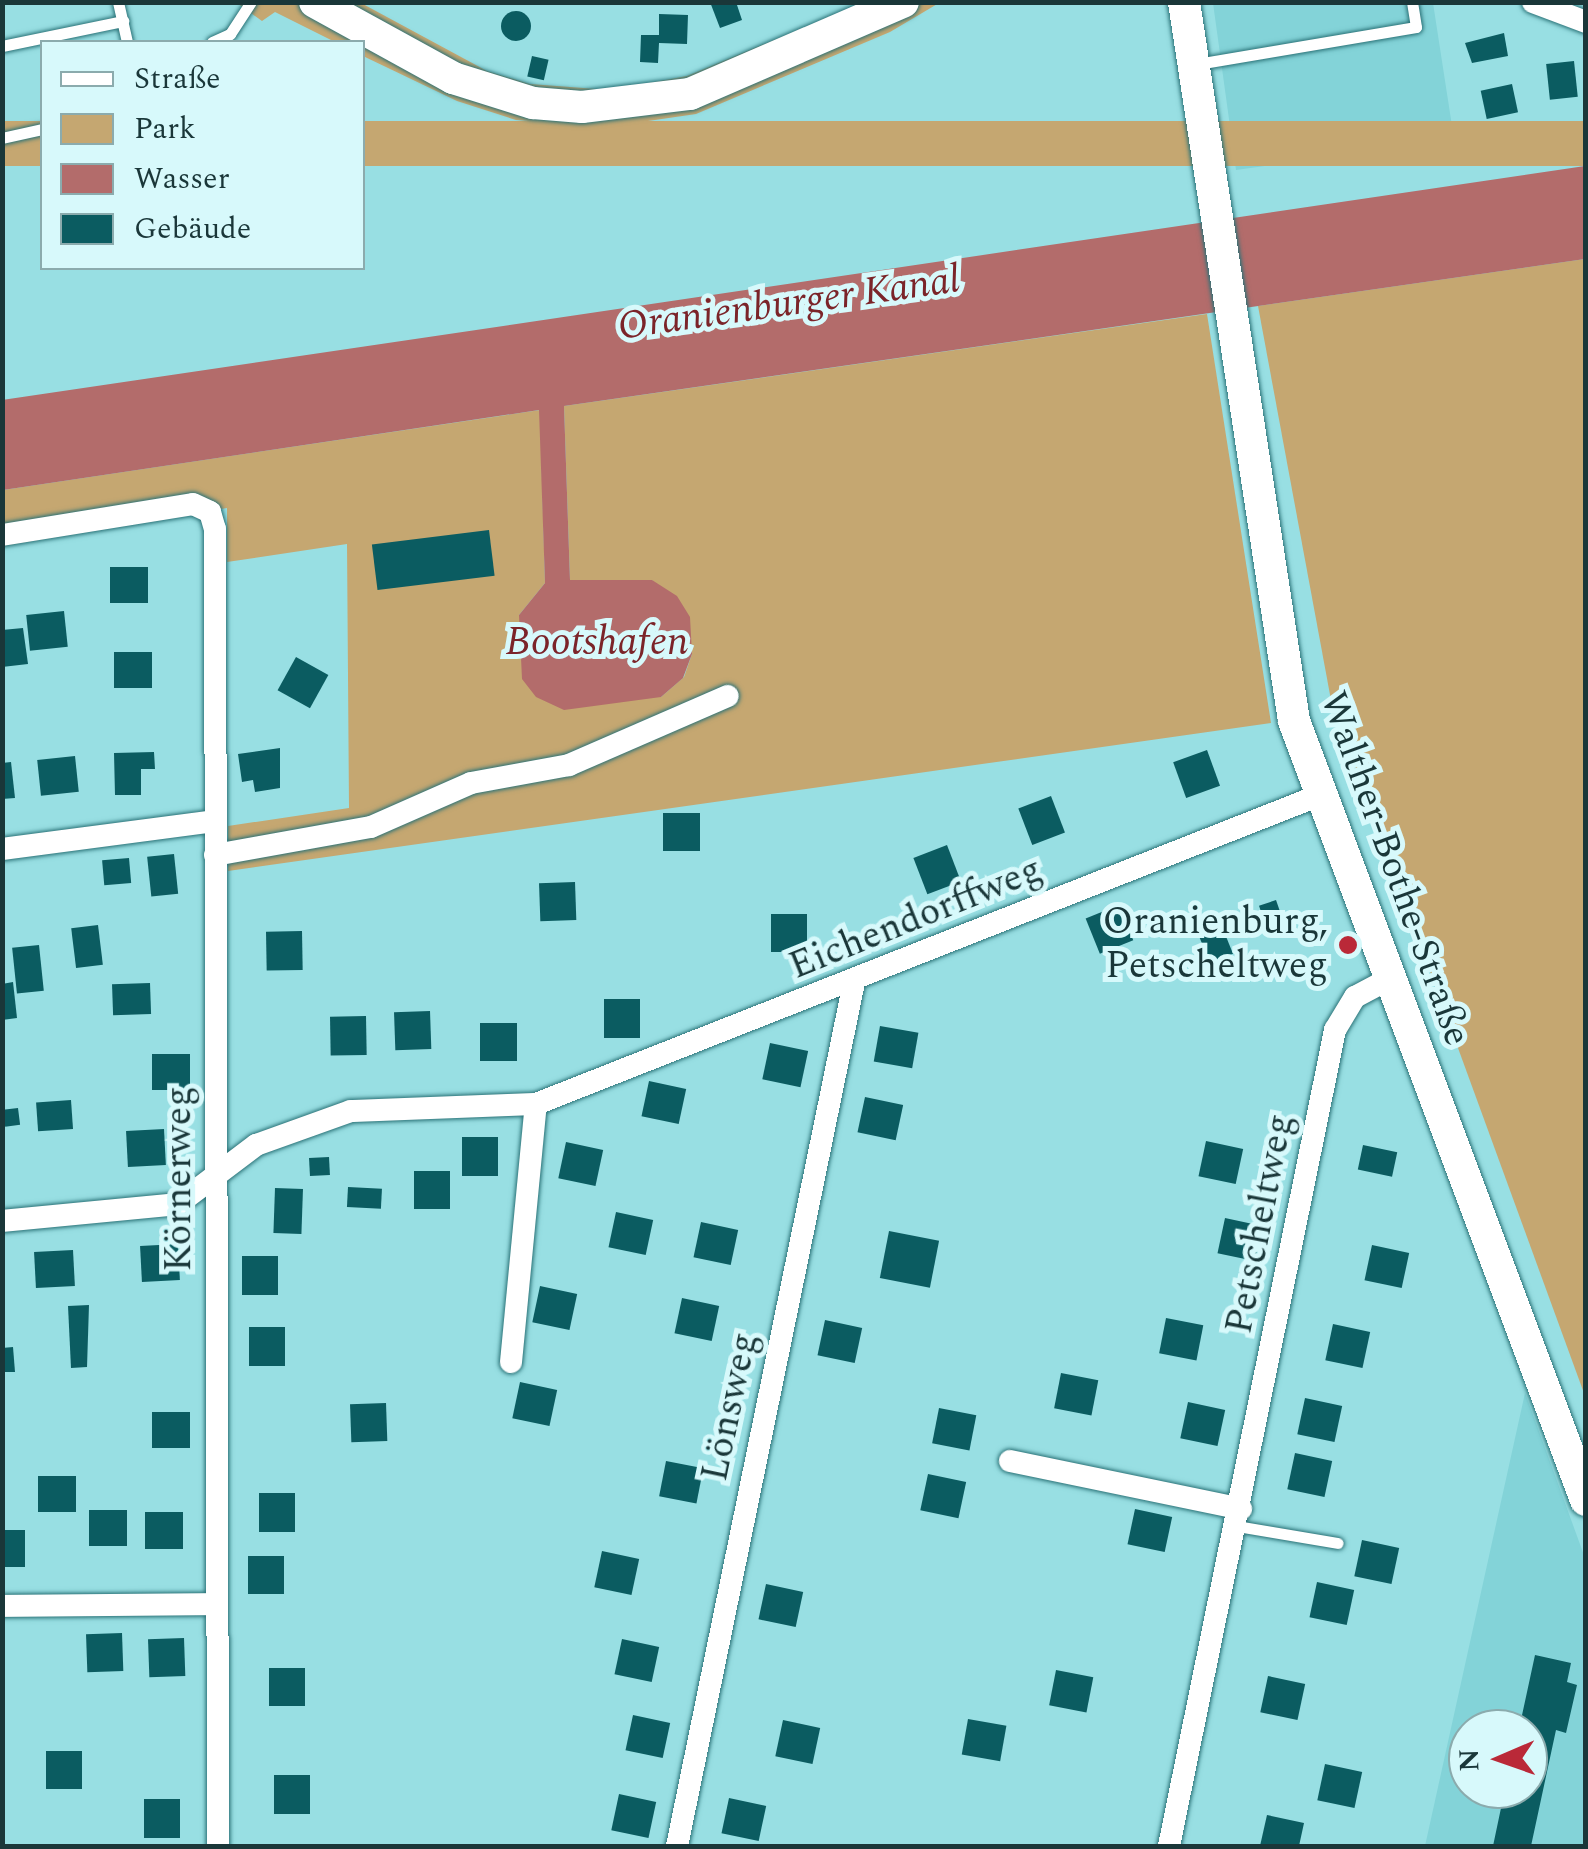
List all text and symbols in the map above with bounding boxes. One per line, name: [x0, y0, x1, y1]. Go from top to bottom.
legend: [40, 40, 365, 270]
text: Straße: [134, 56, 221, 102]
text: Park: [134, 106, 196, 152]
text: Wasser: [134, 156, 230, 202]
text: Gebäude: [134, 206, 251, 252]
water label: Oranienburger Kanal: [615, 256, 963, 352]
water label: Bootshafen: [505, 619, 689, 667]
street label: Walther-Bothe-Straße: [1309, 686, 1479, 1052]
street label: Eichendorffweg: [783, 848, 1049, 990]
place label: Oranienburg, Petscheltweg: [1103, 900, 1328, 989]
marker: Oranienburg, Petscheltweg: [1337, 934, 1359, 956]
street label: Körnerweg: [157, 1086, 203, 1272]
street label: Petscheltweg: [1217, 1110, 1305, 1338]
street label: Lönsweg: [693, 1328, 769, 1486]
north arrow: [1448, 1709, 1548, 1809]
text: N: [1448, 1748, 1491, 1772]

